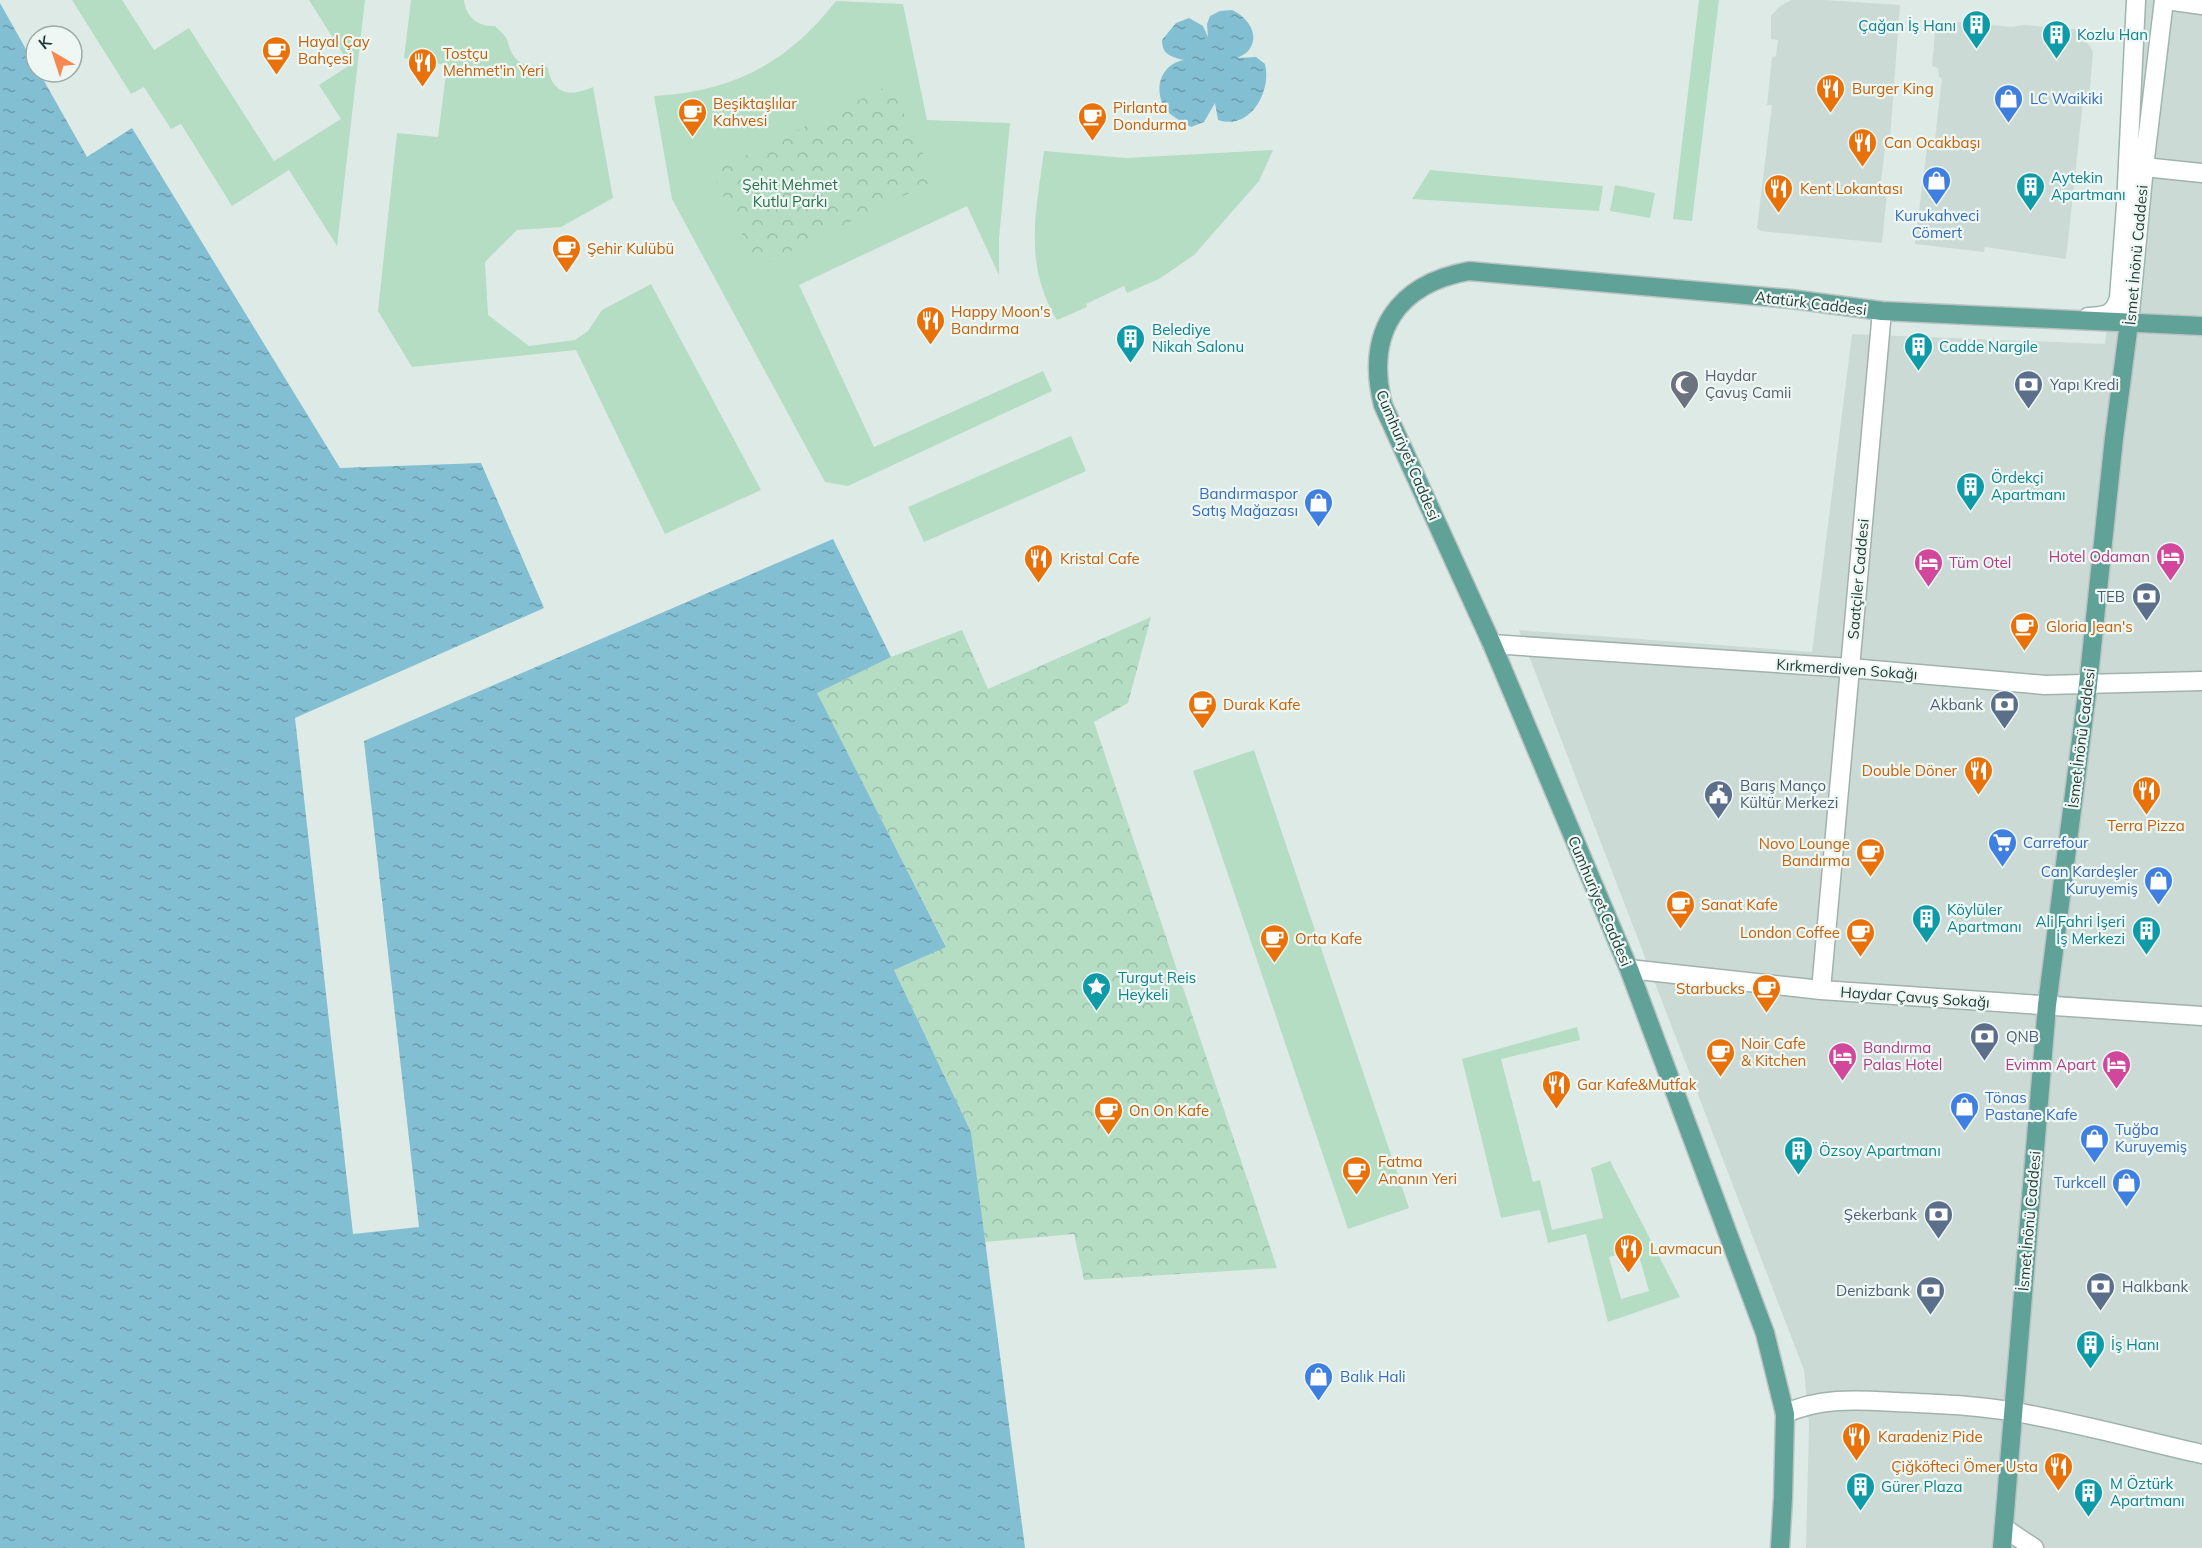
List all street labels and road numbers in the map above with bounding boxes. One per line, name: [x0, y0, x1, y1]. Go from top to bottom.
street label: İsmet İnönü Caddesi: [2120, 184, 2152, 326]
street label: Atatürk Caddesi: [1754, 287, 1868, 319]
street label: Cumhuriyet Caddesi: [1372, 387, 1444, 523]
street label: Saatçiler Caddesi: [1843, 518, 1873, 640]
street label: Kırkmerdiven Sokağı: [1776, 655, 1918, 683]
street label: İsmet İnönü Caddesi: [2063, 667, 2099, 809]
street label: Cumhuriyet Caddesi: [1564, 833, 1636, 969]
street label: Haydar Çavuş Sokağı: [1840, 982, 1990, 1012]
street label: İsmet İnönü Caddesi: [2013, 1150, 2045, 1292]

